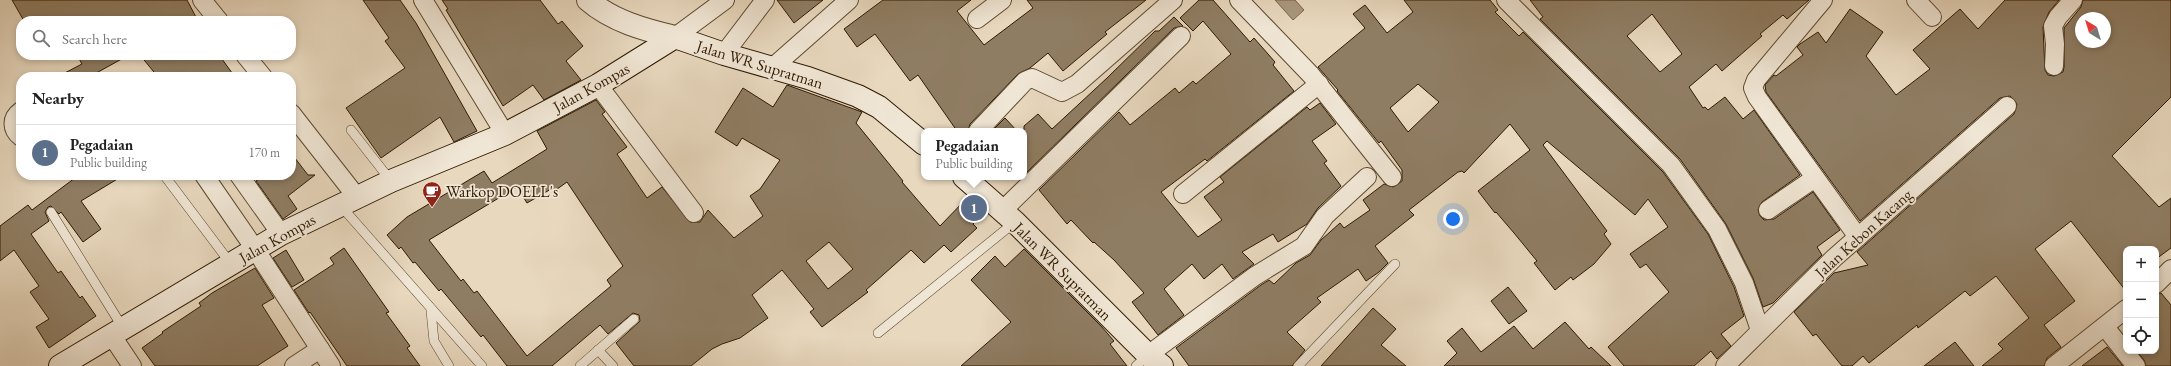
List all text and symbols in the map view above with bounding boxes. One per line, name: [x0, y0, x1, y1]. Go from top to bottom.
north arrow: [2075, 12, 2111, 48]
search box: [16, 16, 296, 60]
icon: search: [30, 27, 52, 49]
text: Search here: [62, 29, 127, 48]
street label: Jalan WR Supratman: [692, 35, 826, 94]
street label: Jalan Kompas: [547, 58, 633, 118]
text: Nearby: [32, 87, 84, 109]
popup: [921, 128, 1027, 180]
text: Pegadaian: [70, 135, 133, 154]
text: Pegadaian: [936, 136, 999, 155]
text: 1: [42, 144, 48, 161]
text: 170 m: [249, 144, 280, 161]
text: Public building: [70, 154, 147, 171]
text: Public building: [936, 155, 1012, 172]
cafe icon: Warkop DOELL's: [421, 180, 443, 208]
place label: Warkop DOELL's: [446, 181, 558, 202]
street label: Jalan Kebon Kacang: [1809, 183, 1917, 284]
pin: 1: [961, 193, 987, 223]
street label: Jalan Kompas: [233, 209, 319, 269]
your location: [1443, 209, 1463, 229]
street label: Jalan WR Supratman: [1007, 216, 1117, 326]
map controls: [2123, 246, 2159, 354]
button: +: [2123, 246, 2159, 282]
button: −: [2123, 282, 2159, 318]
button: locate: [2123, 318, 2159, 354]

